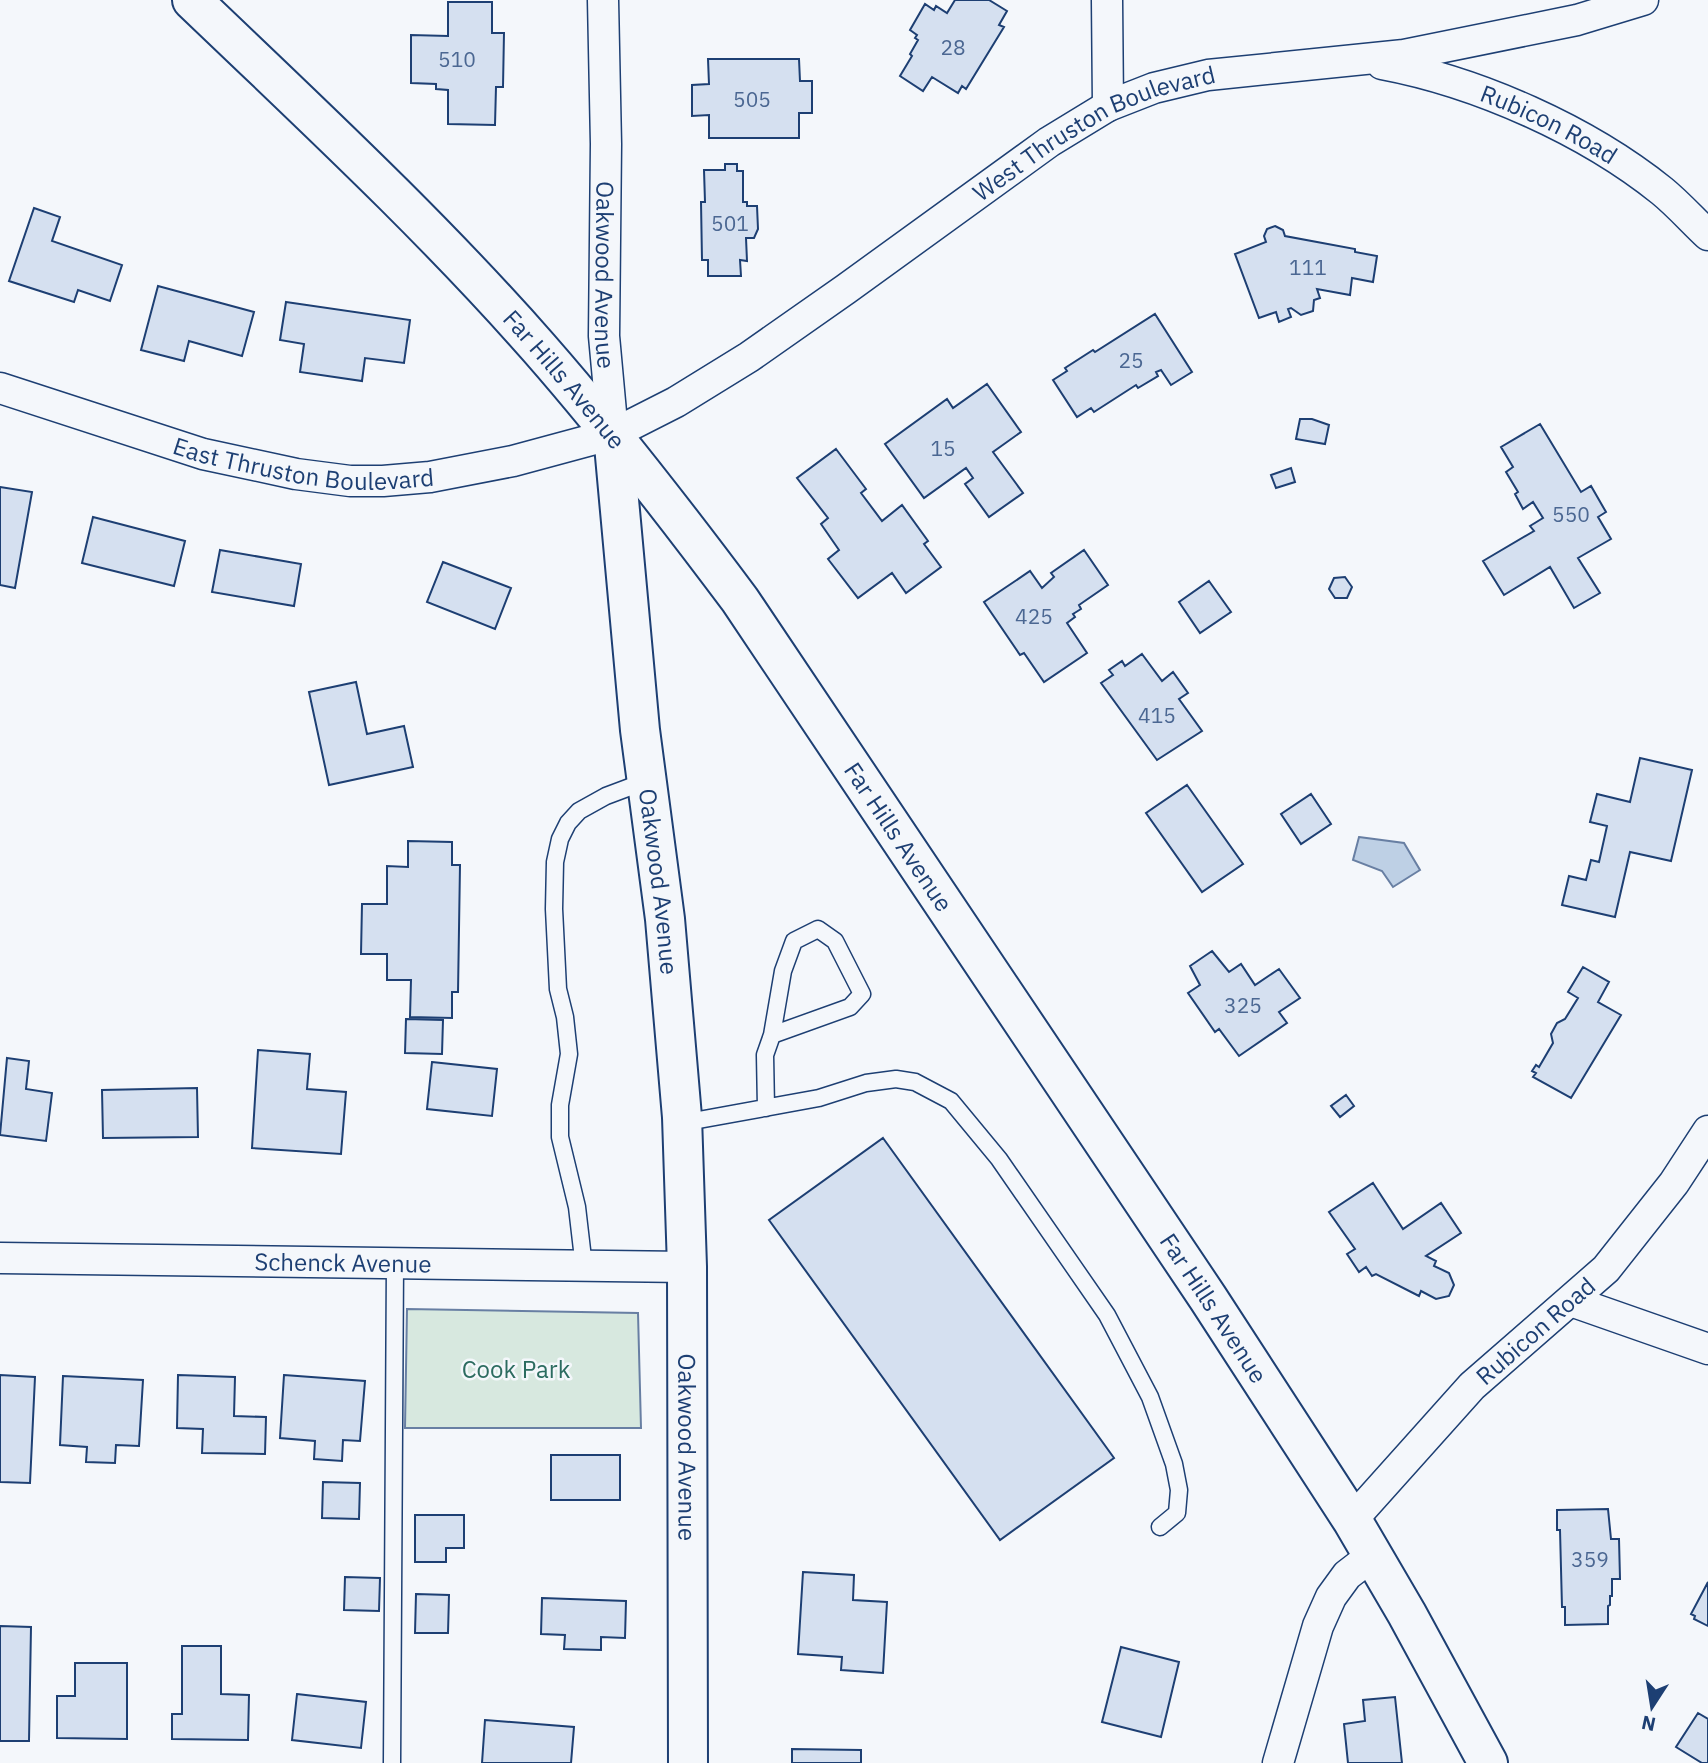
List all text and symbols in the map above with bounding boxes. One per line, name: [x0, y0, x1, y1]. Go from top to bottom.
house number: 28: [940, 33, 966, 61]
house number: 510: [438, 45, 476, 73]
street label: West Thruston Boulevard: [966, 58, 1218, 208]
street label: Rubicon Road: [1476, 77, 1624, 171]
house number: 505: [733, 85, 771, 113]
street label: Oakwood Avenue: [588, 181, 623, 370]
house number: 501: [711, 209, 749, 237]
house number: 111: [1289, 253, 1327, 281]
street label: Far Hills Avenue: [496, 303, 633, 455]
house number: 25: [1118, 346, 1144, 374]
street label: East Thruston Boulevard: [169, 429, 435, 497]
house number: 15: [930, 434, 956, 462]
house number: 550: [1552, 500, 1590, 528]
house number: 425: [1015, 602, 1053, 630]
house number: 415: [1138, 701, 1176, 729]
street label: Far Hills Avenue: [837, 756, 960, 918]
street label: Oakwood Avenue: [632, 786, 686, 976]
house number: 325: [1224, 991, 1262, 1019]
street label: Far Hills Avenue: [1153, 1227, 1275, 1389]
street label: Schenck Avenue: [254, 1245, 432, 1280]
street label: Rubicon Road: [1469, 1270, 1602, 1392]
park label: Cook Park: [462, 1353, 571, 1385]
street label: Oakwood Avenue: [671, 1354, 704, 1541]
house number: 359: [1571, 1545, 1609, 1573]
north arrow: [1617, 1672, 1687, 1742]
text: N: [1639, 1710, 1658, 1737]

